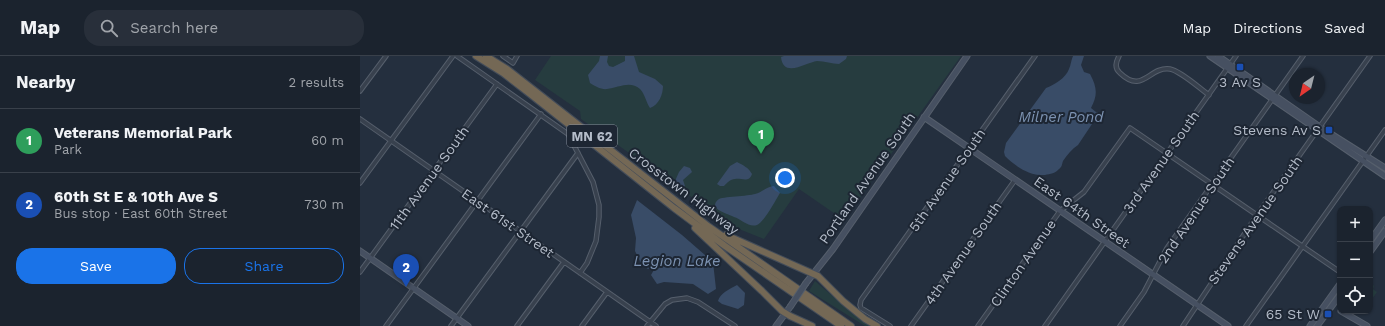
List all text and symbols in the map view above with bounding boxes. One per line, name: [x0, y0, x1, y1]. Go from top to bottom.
search box: [84, 10, 364, 46]
text: Map: [20, 16, 60, 39]
icon: search: [98, 17, 120, 39]
text: Search here: [130, 19, 218, 37]
text: Map: [1183, 20, 1211, 36]
text: Directions: [1233, 20, 1302, 36]
text: Saved: [1324, 20, 1365, 36]
marker: 3 Av S: [1235, 62, 1245, 72]
north arrow: [1289, 68, 1325, 104]
text: Nearby: [16, 72, 75, 92]
place label: 3 Av S: [1219, 74, 1261, 90]
text: 2 results: [289, 75, 344, 90]
water label: Milner Pond: [1018, 108, 1104, 126]
street label: 3rd Avenue South: [1120, 108, 1202, 216]
street label: Portland Avenue South: [816, 109, 918, 247]
pin: 1: [748, 121, 774, 154]
place label: Stevens Av S: [1233, 122, 1321, 138]
street label: 11th Avenue South: [386, 123, 472, 233]
text: Veterans Memorial Park: [54, 124, 232, 142]
road number: MN 62: [567, 125, 617, 147]
marker: Stevens Av S: [1324, 125, 1334, 135]
street label: 5th Avenue South: [906, 126, 988, 234]
text: 1: [26, 133, 32, 148]
text: 60 m: [311, 133, 344, 148]
text: Park: [54, 142, 82, 157]
street label: Crosstown Highway: [626, 144, 743, 238]
street label: Stevens Avenue South: [1205, 153, 1305, 287]
street label: 2nd Avenue South: [1155, 154, 1237, 266]
your location: [775, 168, 795, 188]
street label: East 64th Street: [1031, 173, 1133, 251]
street label: East 61st Street: [459, 185, 557, 261]
text: 60th St E & 10th Ave S: [54, 188, 218, 206]
text: 2: [25, 197, 33, 212]
text: 730 m: [304, 197, 344, 212]
street label: 4th Avenue South: [921, 198, 1005, 308]
text: Bus stop · East 60th Street: [54, 206, 227, 221]
map controls: [1337, 206, 1373, 314]
button: +: [1337, 206, 1373, 242]
street label: Clinton Avenue: [987, 216, 1059, 310]
button: −: [1337, 242, 1373, 278]
button: Save: [16, 248, 176, 284]
button: Share: [184, 248, 344, 284]
water label: Legion Lake: [633, 252, 721, 270]
pin: 2: [393, 254, 419, 287]
button: locate: [1337, 278, 1373, 314]
place label: 65 St W: [1266, 306, 1320, 322]
marker: 65 St W: [1323, 309, 1333, 319]

